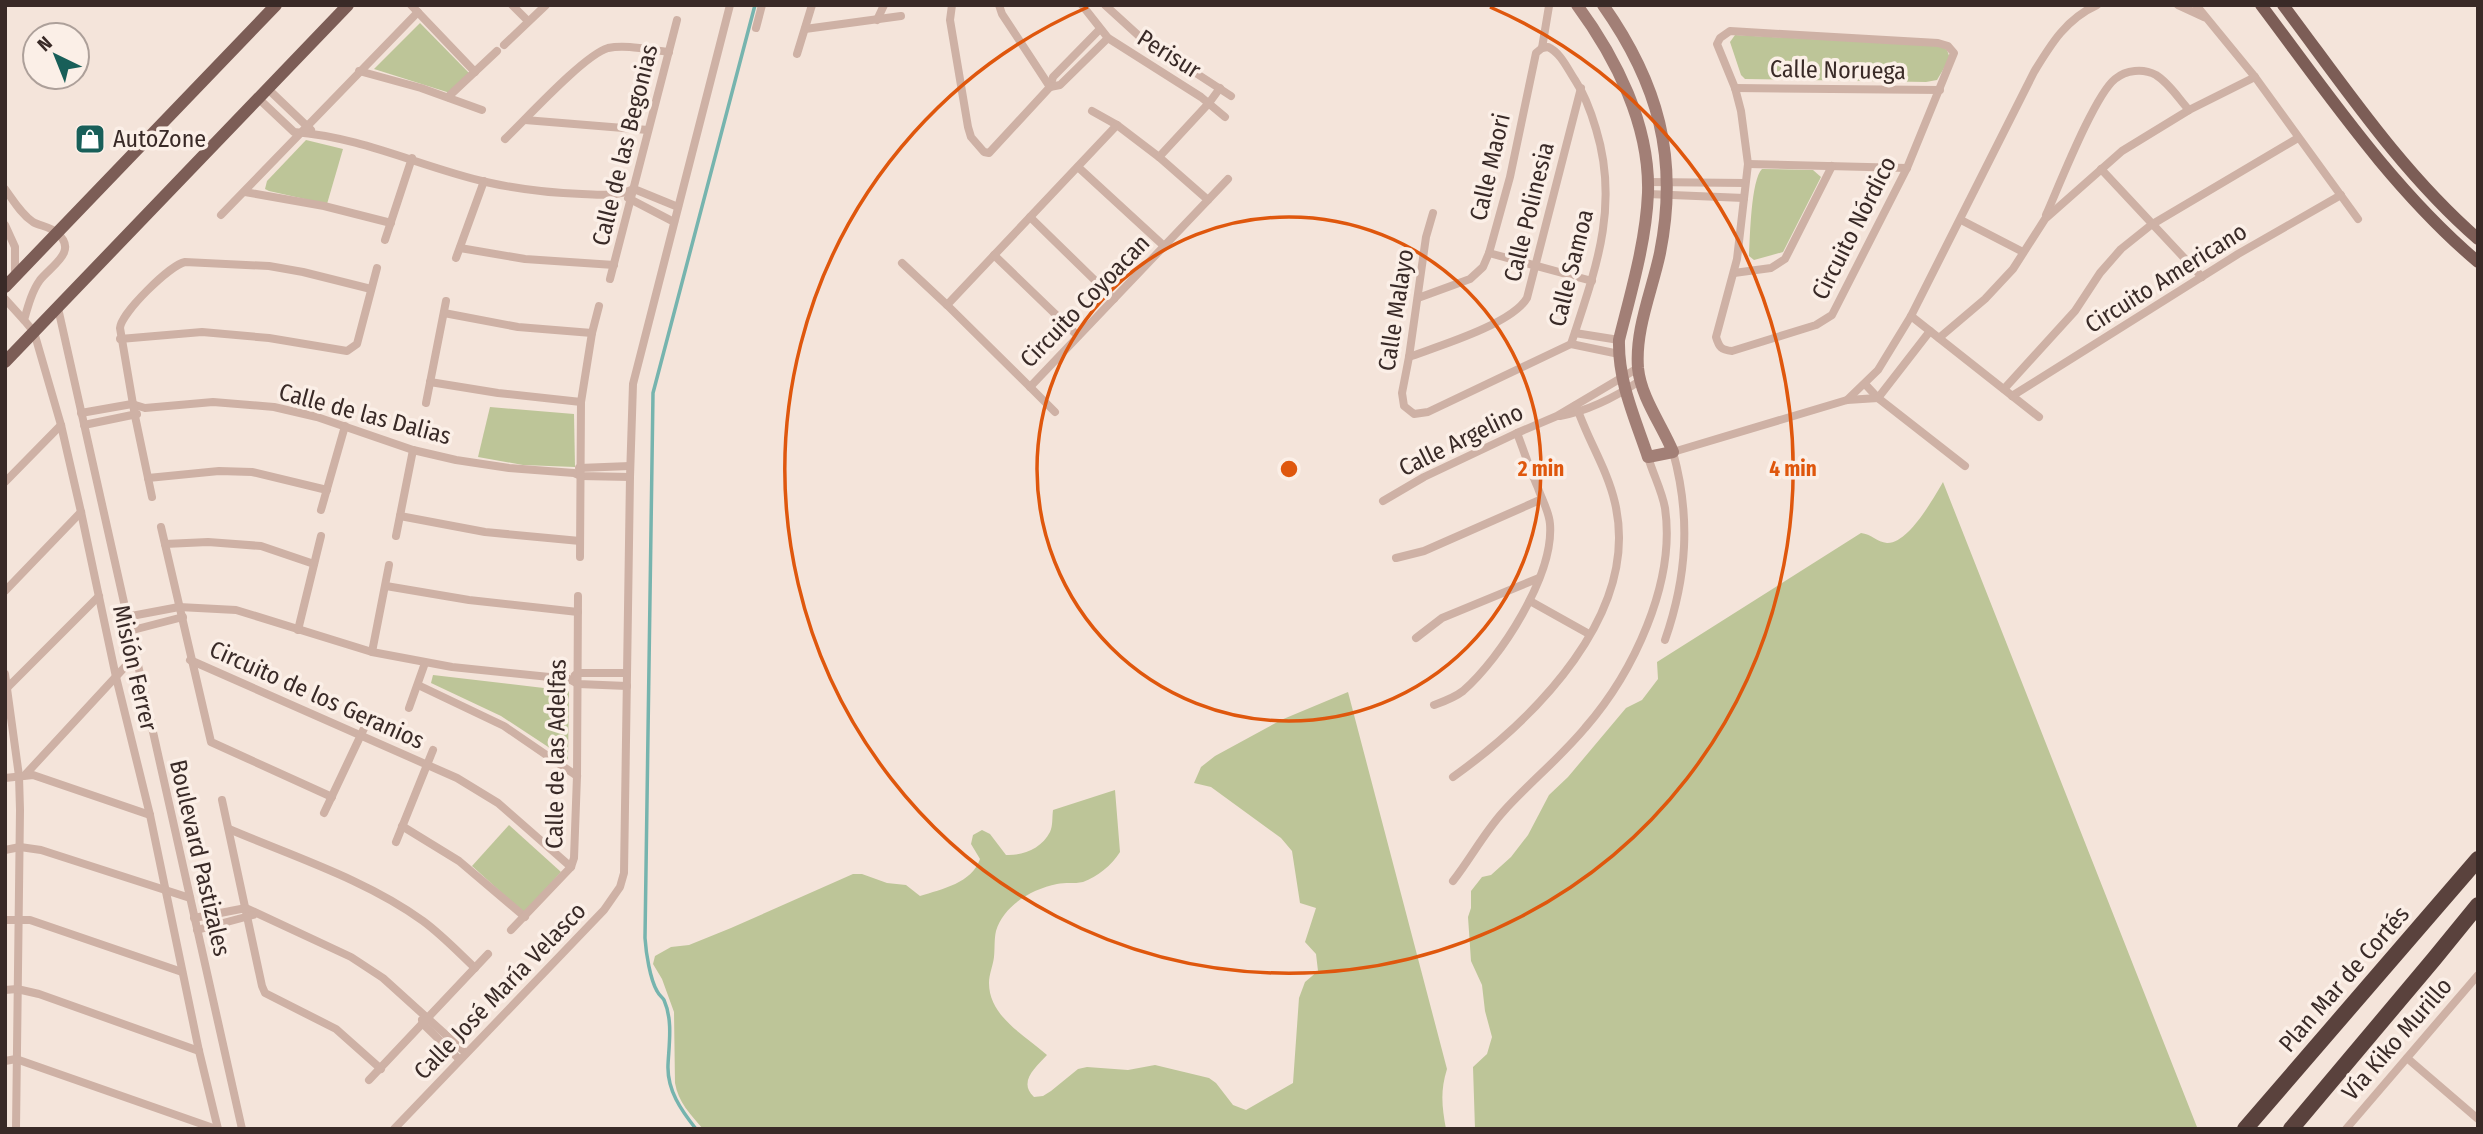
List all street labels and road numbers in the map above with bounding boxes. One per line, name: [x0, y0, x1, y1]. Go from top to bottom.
street label: Perisur: [1132, 24, 1206, 85]
street label: Calle de las Begonias: [586, 41, 664, 249]
street label: Calle Noruega: [1770, 55, 1906, 85]
street label: Calle Maori: [1464, 111, 1516, 223]
street label: Calle Polinesia: [1498, 139, 1560, 285]
street label: Circuito Nórdico: [1806, 152, 1902, 304]
street label: Calle Samoa: [1543, 206, 1599, 330]
street label: Circuito Americano: [2080, 217, 2252, 339]
street label: Circuito Coyoacan: [1015, 229, 1155, 373]
street label: Calle Malayo: [1373, 247, 1419, 373]
street label: Calle de las Dalias: [276, 378, 454, 450]
street label: Calle Argelino: [1394, 398, 1528, 482]
street label: Misión Ferrer: [107, 602, 163, 734]
street label: Circuito de los Geranios: [205, 635, 429, 755]
street label: Calle de las Adelfas: [540, 659, 572, 849]
street label: Boulevard Pastizales: [164, 757, 236, 959]
street label: Calle José María Velasco: [408, 897, 592, 1085]
street label: Plan Mar de Cortés: [2273, 900, 2415, 1058]
street label: Vía Kiko Murillo: [2336, 972, 2458, 1106]

